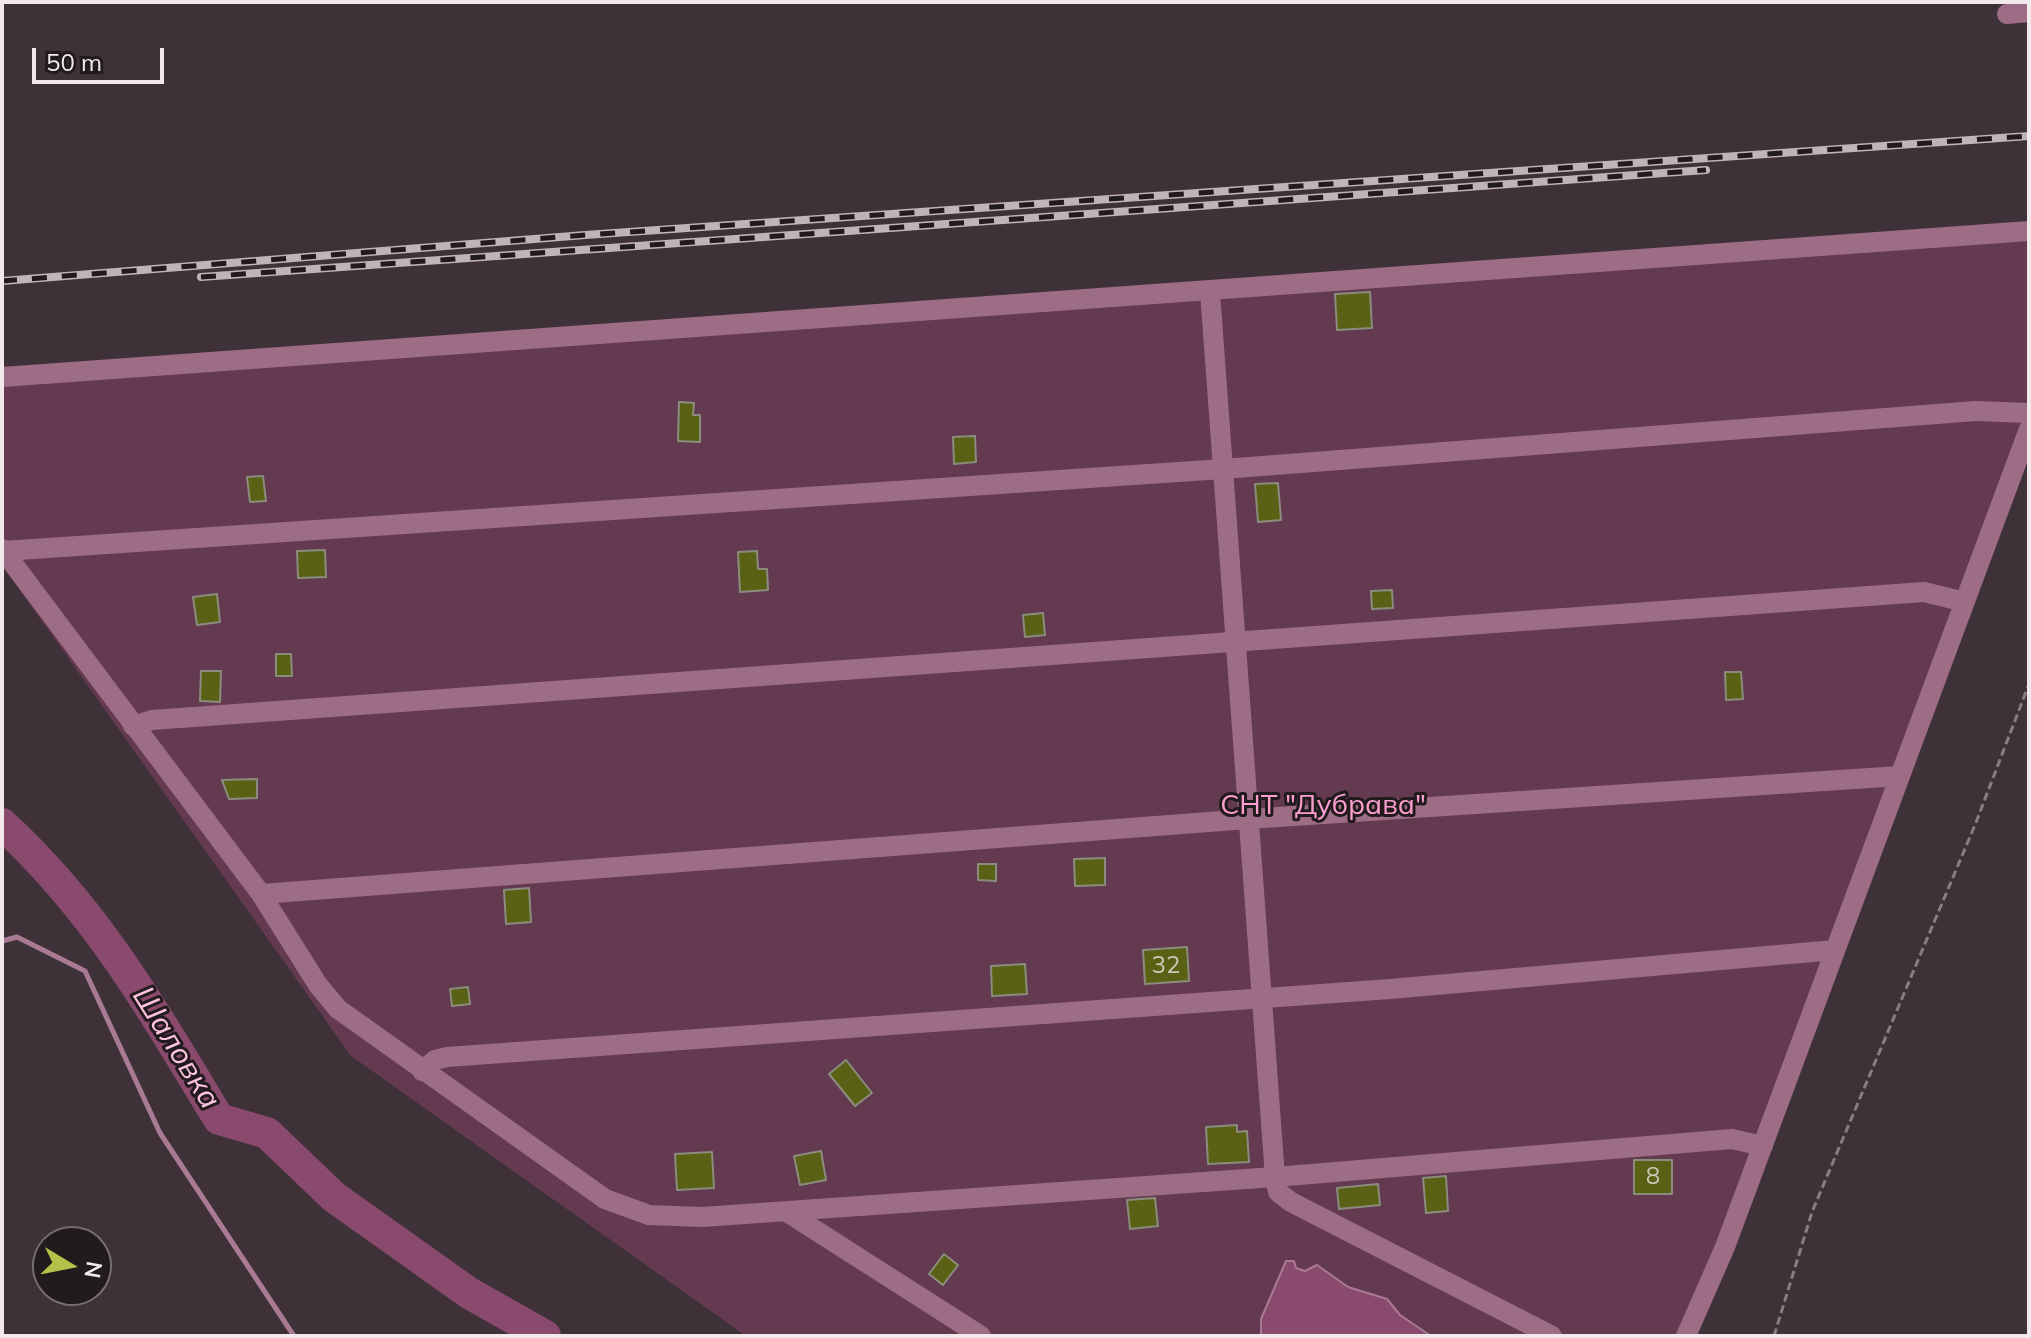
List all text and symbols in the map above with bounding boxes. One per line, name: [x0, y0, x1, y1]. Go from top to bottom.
scale bar: [36, 32, 168, 82]
text: 50 m: [46, 47, 102, 77]
park label: СНТ "Дубрава": [1220, 789, 1426, 823]
house number: 32: [1152, 952, 1180, 980]
water label: Шаловка: [124, 980, 228, 1116]
house number: 8: [1646, 1163, 1660, 1191]
north arrow: [32, 1226, 112, 1306]
text: N: [78, 1259, 109, 1280]

